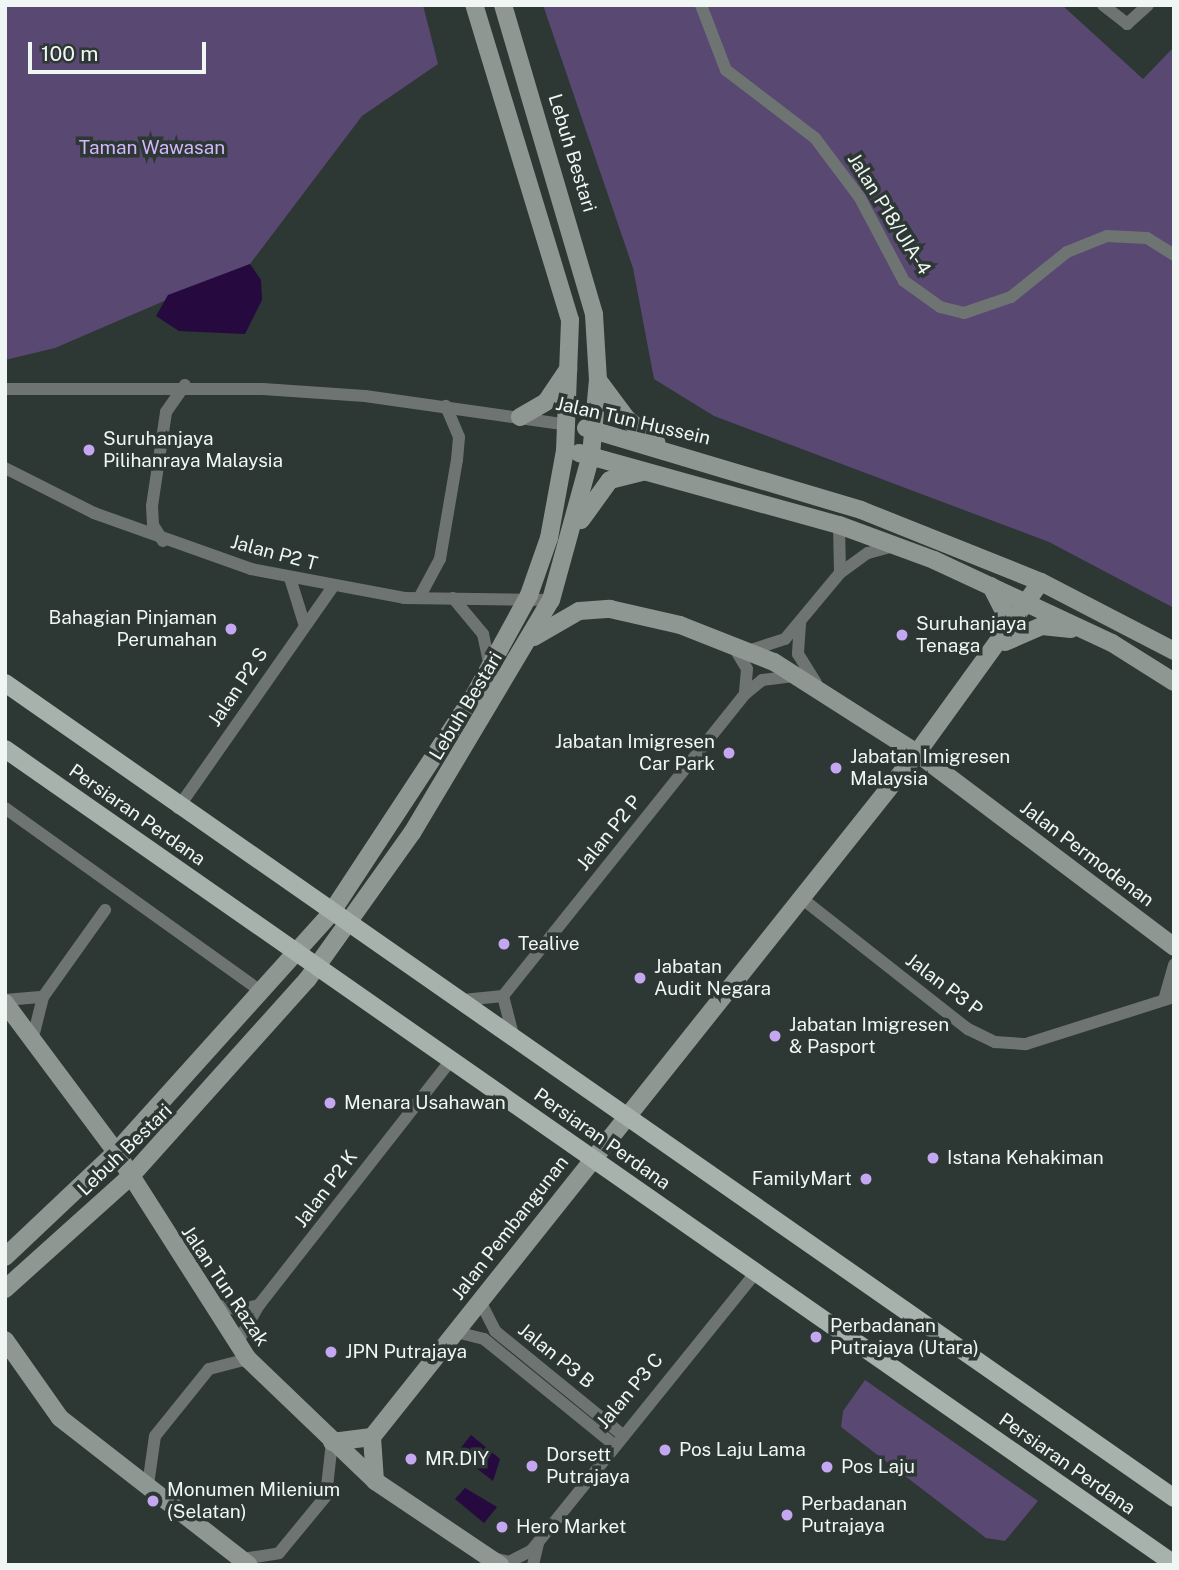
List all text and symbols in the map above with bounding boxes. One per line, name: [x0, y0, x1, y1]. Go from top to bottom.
scale bar: [32, 28, 210, 72]
text: 100 m: [41, 41, 98, 66]
street label: Lebuh Bestari: [543, 91, 601, 215]
park label: Taman Wawasan: [79, 137, 225, 159]
street label: Jalan P18/UIA-4: [842, 149, 936, 279]
street label: Jalan Tun Hussein: [554, 392, 712, 450]
place label: Suruhanjaya Pilihanraya Malaysia: [103, 428, 283, 472]
marker: Suruhanjaya Pilihanraya Malaysia: [81, 442, 97, 458]
street label: Jalan P2 T: [228, 530, 320, 576]
place label: Bahagian Pinjaman Perumahan: [48, 607, 217, 651]
place label: Suruhanjaya Tenaga: [916, 613, 1026, 657]
marker: Bahagian Pinjaman Perumahan: [223, 621, 239, 637]
marker: Suruhanjaya Tenaga: [894, 627, 910, 643]
street label: Jalan P2 S: [203, 643, 273, 731]
street label: Lebuh Bestari: [425, 648, 507, 764]
place label: Jabatan Imigresen Car Park: [555, 731, 715, 775]
marker: Jabatan Imigresen Car Park: [721, 745, 737, 761]
place label: Jabatan Imigresen Malaysia: [850, 746, 1010, 790]
street label: Persiaran Perdana: [64, 759, 210, 871]
marker: Jabatan Imigresen Malaysia: [828, 760, 844, 776]
street label: Jalan P2 P: [572, 791, 646, 875]
street label: Jalan Permodenan: [1016, 796, 1158, 912]
place label: Tealive: [518, 933, 580, 955]
marker: Tealive: [496, 936, 512, 952]
street label: Jalan P3 P: [901, 949, 987, 1021]
place label: Jabatan Audit Negara: [654, 956, 771, 1000]
marker: Jabatan Audit Negara: [632, 970, 648, 986]
place label: Jabatan Imigresen & Pasport: [789, 1014, 949, 1058]
marker: Jabatan Imigresen & Pasport: [767, 1028, 783, 1044]
street label: Persiaran Perdana: [529, 1083, 675, 1195]
place label: Menara Usahawan: [344, 1092, 506, 1114]
marker: Menara Usahawan: [322, 1095, 338, 1111]
street label: Lebuh Bestari: [73, 1099, 177, 1201]
street label: Jalan P2 K: [290, 1146, 362, 1232]
place label: Istana Kehakiman: [947, 1147, 1104, 1169]
marker: Istana Kehakiman: [925, 1150, 941, 1166]
street label: Jalan Pembangunan: [447, 1151, 573, 1305]
place label: FamilyMart: [752, 1168, 852, 1190]
marker: FamilyMart: [858, 1171, 874, 1187]
street label: Jalan Tun Razak: [176, 1222, 274, 1350]
place label: Perbadanan Putrajaya (Utara): [830, 1315, 979, 1359]
street label: Jalan P3 B: [513, 1318, 599, 1394]
marker: Perbadanan Putrajaya (Utara): [808, 1329, 824, 1345]
place label: JPN Putrajaya: [345, 1341, 467, 1363]
marker: JPN Putrajaya: [323, 1344, 339, 1360]
street label: Jalan P3 C: [592, 1349, 668, 1433]
street label: Persiaran Perdana: [994, 1408, 1140, 1520]
place label: Pos Laju Lama: [679, 1439, 806, 1461]
marker: Pos Laju Lama: [657, 1442, 673, 1458]
place label: Dorsett Putrajaya: [546, 1444, 630, 1488]
place label: MR.DIY: [425, 1448, 489, 1470]
marker: MR.DIY: [403, 1451, 419, 1467]
place label: Pos Laju: [841, 1456, 915, 1478]
marker: Dorsett Putrajaya: [524, 1458, 540, 1474]
marker: Pos Laju: [819, 1459, 835, 1475]
place label: Monumen Milenium (Selatan): [167, 1479, 340, 1523]
marker: Monumen Milenium (Selatan): [145, 1493, 161, 1509]
place label: Perbadanan Putrajaya: [801, 1493, 907, 1537]
marker: Perbadanan Putrajaya: [779, 1507, 795, 1523]
place label: Hero Market: [516, 1516, 626, 1538]
marker: Hero Market: [494, 1519, 510, 1535]

